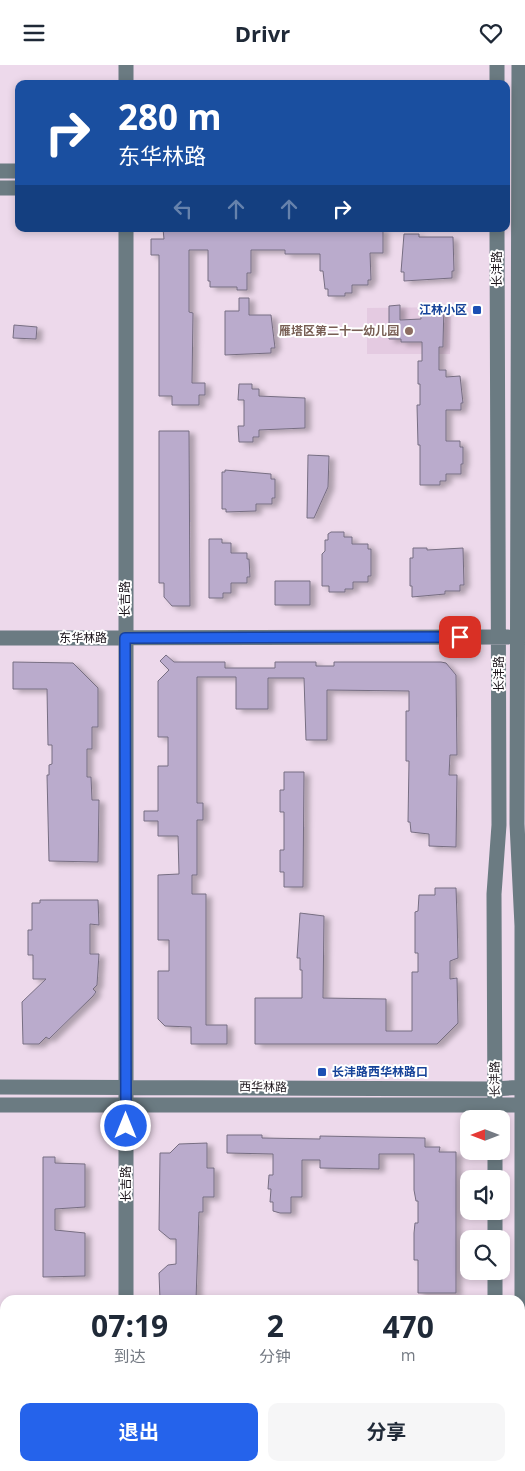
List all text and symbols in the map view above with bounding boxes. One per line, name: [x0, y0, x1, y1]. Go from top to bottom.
text: Drivr: [235, 18, 290, 48]
icon: menu: [20, 19, 48, 47]
icon: heart: [477, 19, 505, 47]
text: 280 m: [118, 93, 222, 140]
icon: right: [35, 100, 100, 165]
text: 东华林路: [118, 140, 206, 170]
icon: left: [169, 195, 197, 223]
icon: ahead: [222, 195, 250, 223]
icon: ahead: [275, 195, 303, 223]
icon: right: [328, 195, 356, 223]
street label: 长沣路: [488, 251, 505, 287]
place label: 江林小区: [419, 301, 467, 318]
marker: 江林小区: [471, 304, 483, 316]
place label: 雁塔区第二十一幼儿园: [279, 322, 399, 339]
marker: 雁塔区第二十一幼儿园: [403, 325, 415, 337]
street label: 长吉路: [116, 581, 133, 617]
pin: [439, 616, 481, 658]
icon: arrive: [446, 623, 474, 651]
street label: 东华林路: [59, 629, 107, 646]
street label: 长沣路: [490, 656, 507, 692]
street label: 长沣路: [486, 1061, 503, 1097]
place label: 长沣路西华林路口: [332, 1063, 428, 1080]
marker: 长沣路西华林路口: [316, 1066, 328, 1078]
street label: 西华林路: [239, 1078, 287, 1095]
position arrow: [99, 1099, 151, 1151]
north arrow: [460, 1110, 510, 1160]
map controls: [460, 1110, 510, 1280]
street label: 长吉路: [117, 1166, 134, 1202]
button: sound: [460, 1170, 510, 1220]
button: search: [460, 1230, 510, 1280]
text: 07:19: [91, 1305, 168, 1346]
text: 2: [267, 1305, 284, 1346]
text: 470: [382, 1306, 434, 1347]
text: m: [401, 1344, 416, 1366]
text: 到达: [114, 1345, 146, 1367]
text: 分钟: [259, 1345, 291, 1367]
button: 退出: [20, 1403, 258, 1461]
button: 分享: [268, 1403, 505, 1461]

